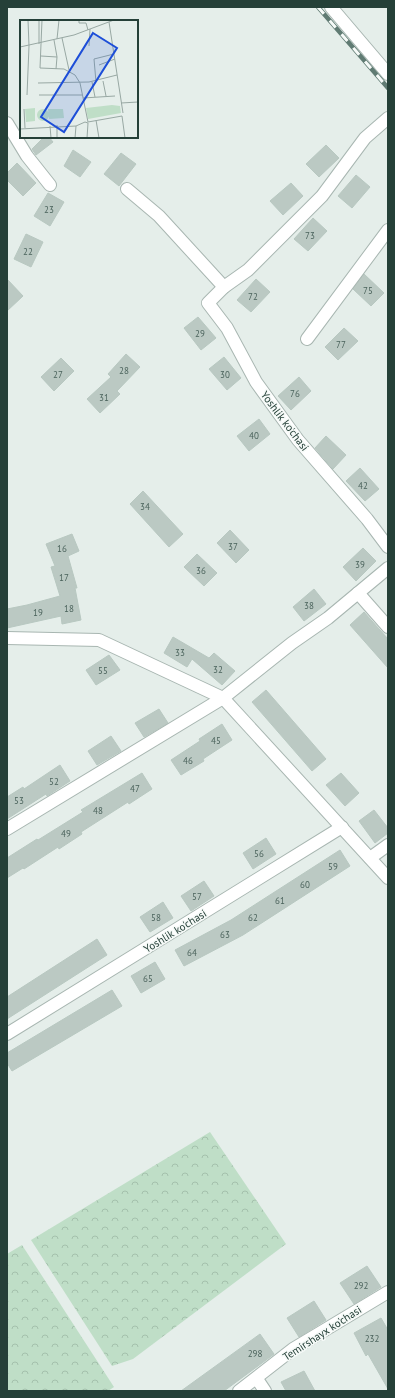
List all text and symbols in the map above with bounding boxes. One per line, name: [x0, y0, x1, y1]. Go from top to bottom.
inset map: [20, 20, 138, 138]
house number: 23: [44, 204, 54, 215]
house number: 73: [305, 230, 315, 241]
house number: 22: [23, 246, 33, 257]
house number: 75: [363, 285, 373, 296]
house number: 72: [248, 291, 258, 302]
house number: 29: [195, 328, 205, 339]
house number: 77: [336, 339, 346, 350]
house number: 28: [119, 365, 129, 376]
house number: 27: [53, 369, 63, 380]
house number: 30: [220, 369, 230, 380]
street label: Yoshlik ko'chasi: [258, 388, 312, 454]
house number: 76: [290, 388, 300, 399]
house number: 31: [99, 392, 109, 403]
house number: 40: [249, 430, 259, 441]
house number: 42: [358, 480, 368, 491]
house number: 34: [140, 501, 150, 512]
house number: 37: [228, 541, 238, 552]
house number: 16: [57, 543, 67, 554]
house number: 39: [355, 559, 365, 570]
house number: 36: [196, 565, 206, 576]
house number: 17: [59, 572, 69, 583]
house number: 38: [304, 600, 314, 611]
house number: 18: [64, 603, 74, 614]
house number: 19: [33, 607, 43, 618]
house number: 33: [175, 647, 185, 658]
house number: 32: [213, 664, 223, 675]
house number: 55: [98, 665, 108, 676]
house number: 45: [211, 735, 221, 746]
house number: 46: [183, 755, 193, 766]
house number: 52: [49, 776, 59, 787]
house number: 47: [130, 783, 140, 794]
house number: 53: [14, 795, 24, 806]
house number: 48: [93, 805, 103, 816]
house number: 49: [61, 828, 71, 839]
house number: 56: [254, 848, 264, 859]
house number: 59: [328, 861, 338, 872]
house number: 60: [300, 879, 310, 890]
house number: 57: [192, 891, 202, 902]
house number: 61: [275, 895, 285, 906]
street label: Yoshlik ko'chasi: [141, 906, 209, 956]
house number: 58: [151, 912, 161, 923]
house number: 62: [248, 912, 258, 923]
house number: 63: [220, 929, 230, 940]
house number: 64: [187, 947, 197, 958]
house number: 65: [143, 973, 153, 984]
house number: 292: [354, 1280, 368, 1291]
street label: Temirshayx ko'chasi: [280, 1302, 364, 1364]
house number: 232: [365, 1333, 379, 1344]
house number: 298: [248, 1348, 262, 1359]

